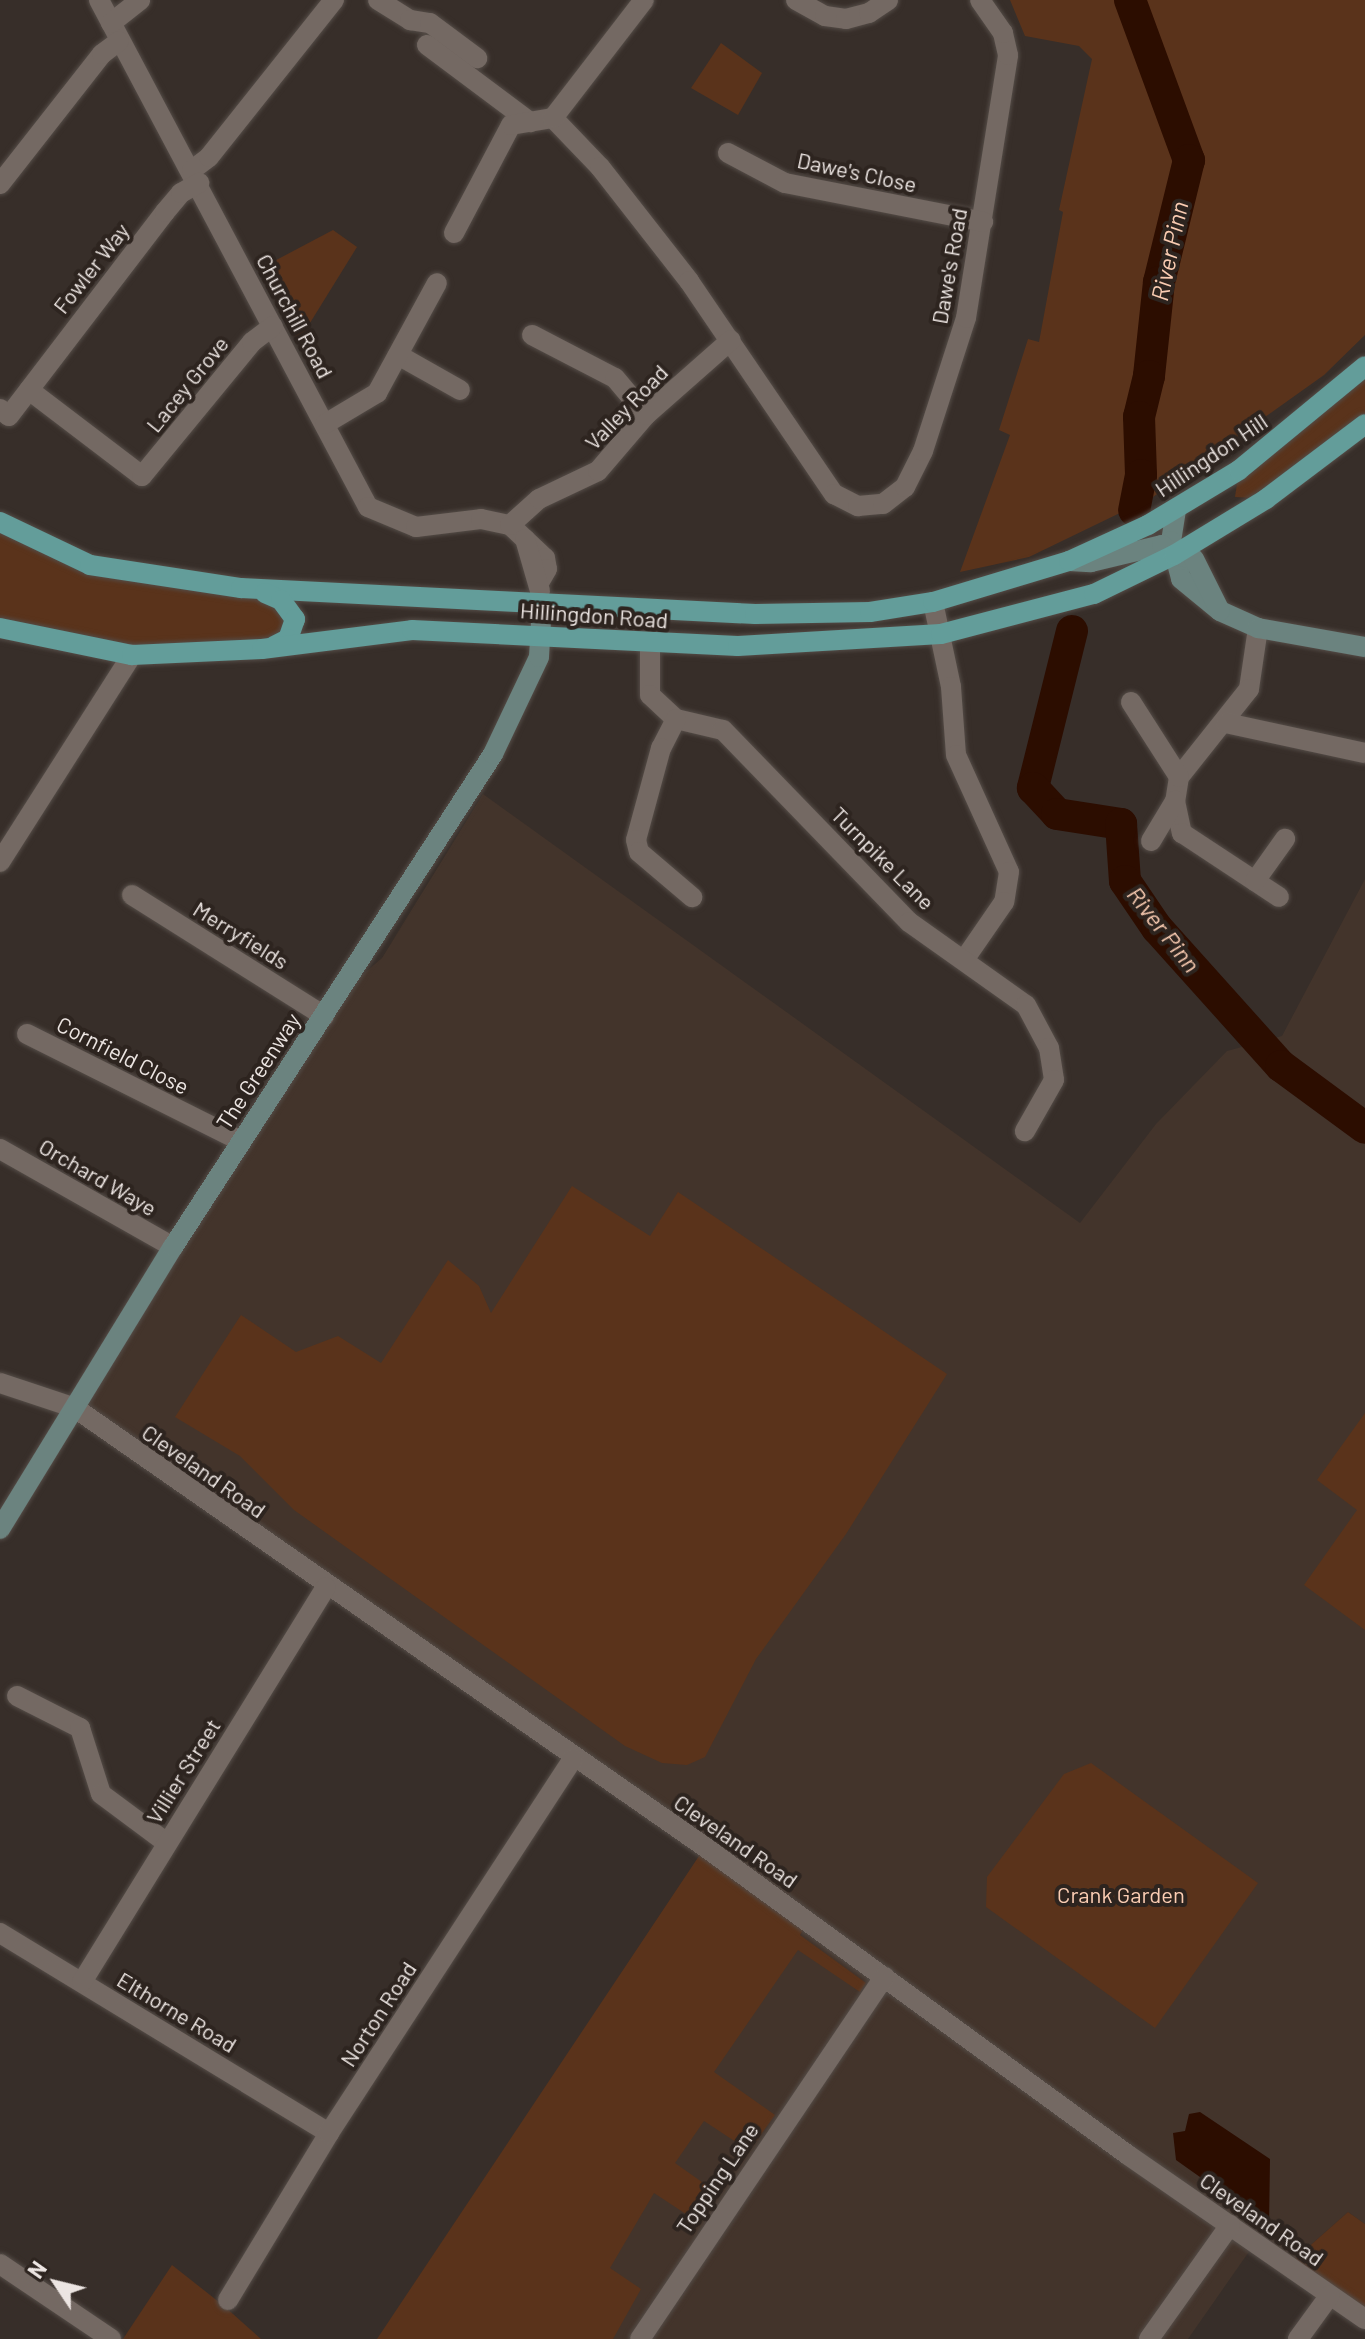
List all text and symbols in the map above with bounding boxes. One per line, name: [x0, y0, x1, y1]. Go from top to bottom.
street label: Dawe's Close: [795, 146, 919, 198]
water label: River Pinn: [1144, 198, 1194, 304]
street label: Dawe's Road: [926, 206, 972, 326]
street label: Fowler Way: [47, 217, 135, 319]
street label: Churchill Road: [251, 249, 339, 383]
street label: Lacey Grove: [140, 331, 234, 437]
street label: Valley Road: [579, 359, 673, 455]
street label: Hillingdon Hill: [1150, 408, 1272, 502]
street label: Hillingdon Road: [519, 597, 669, 633]
street label: Turnpike Lane: [826, 801, 940, 915]
water label: River Pinn: [1121, 880, 1207, 978]
street label: Merryfields: [189, 895, 293, 975]
street label: The Greenway: [211, 1008, 305, 1134]
street label: Cornfield Close: [53, 1010, 193, 1100]
street label: Orchard Waye: [35, 1133, 161, 1221]
street label: Cleveland Road: [137, 1419, 271, 1523]
street label: Villier Street: [140, 1714, 226, 1828]
street label: Cleveland Road: [669, 1789, 803, 1893]
park label: Crank Garden: [1057, 1882, 1185, 1908]
street label: Norton Road: [334, 1957, 422, 2071]
street label: Elthorne Road: [113, 1966, 241, 2058]
street label: Topping Lane: [670, 2118, 764, 2238]
street label: Cleveland Road: [1195, 2167, 1329, 2271]
north arrow: [16, 2243, 96, 2323]
text: N: [21, 2256, 51, 2283]

